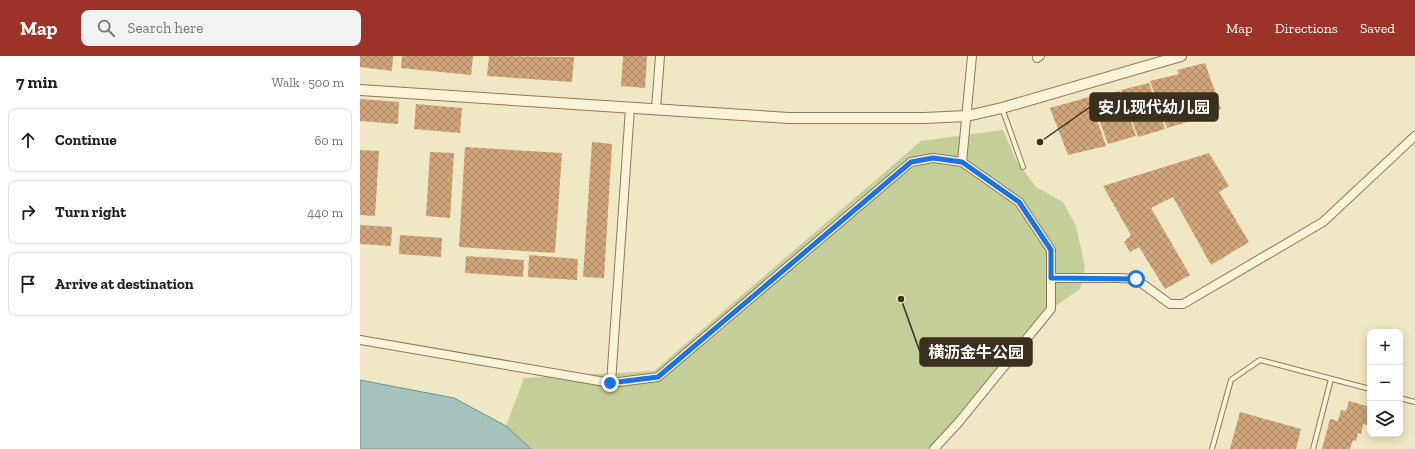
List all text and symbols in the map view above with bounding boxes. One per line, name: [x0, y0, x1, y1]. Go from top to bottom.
search box: [81, 10, 361, 46]
text: Map: [20, 17, 57, 40]
icon: search: [95, 17, 117, 39]
text: Search here: [127, 19, 203, 37]
text: Map: [1226, 20, 1253, 37]
text: Directions: [1275, 20, 1338, 37]
text: Saved: [1360, 20, 1395, 37]
text: 7 min: [16, 72, 58, 92]
text: Walk · 500 m: [271, 75, 344, 90]
callout: 安儿现代幼儿园: [1090, 93, 1218, 121]
text: 安儿现代幼儿园: [1098, 98, 1210, 117]
icon: ahead: [17, 129, 39, 151]
text: Continue: [55, 131, 117, 149]
text: 60 m: [314, 133, 343, 148]
icon: right: [17, 201, 39, 223]
text: Turn right: [55, 203, 126, 221]
text: 440 m: [307, 205, 343, 220]
route start: [1127, 270, 1145, 288]
icon: arrive: [17, 273, 39, 295]
text: Arrive at destination: [55, 275, 194, 293]
map controls: [1367, 329, 1403, 437]
button: +: [1367, 329, 1403, 365]
callout: 横沥金牛公园: [920, 338, 1032, 366]
text: 横沥金牛公园: [928, 343, 1024, 362]
button: −: [1367, 365, 1403, 401]
route end: [601, 374, 619, 392]
button: layers: [1367, 401, 1403, 437]

